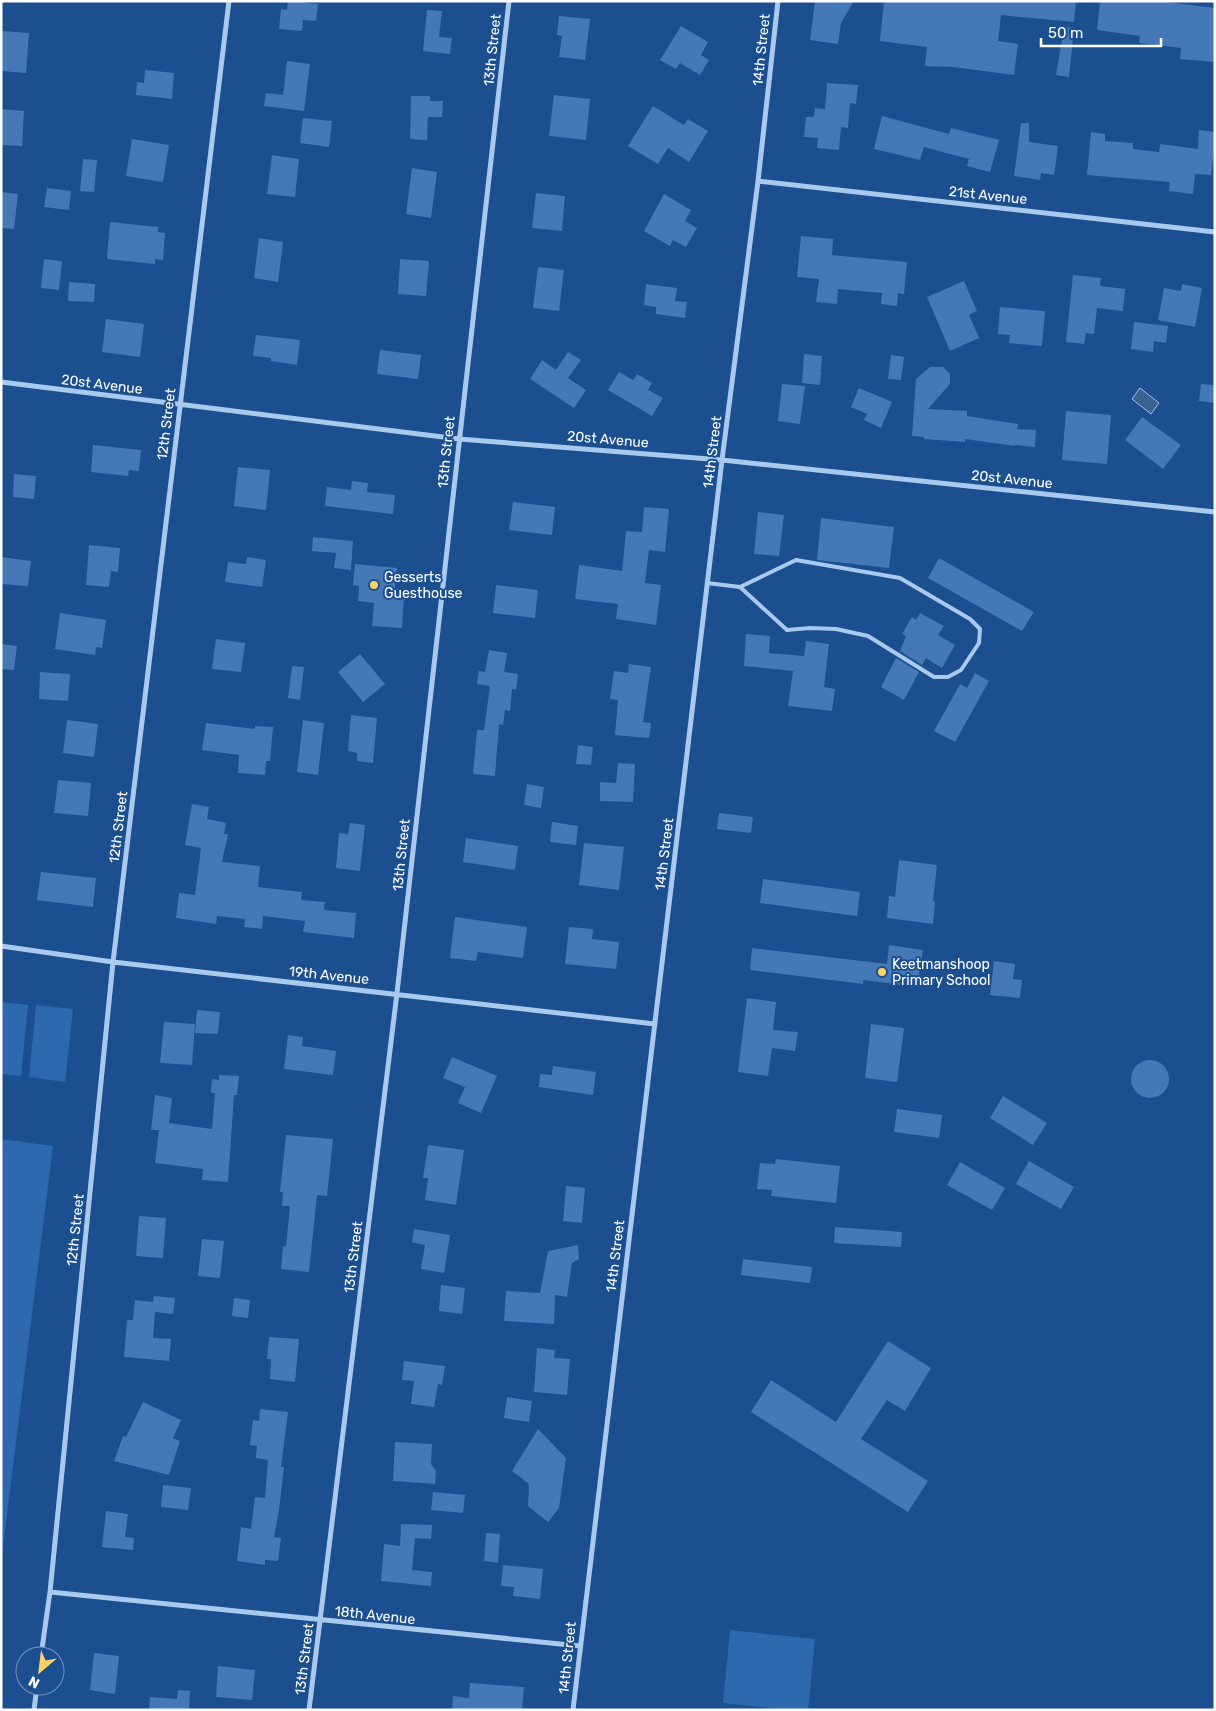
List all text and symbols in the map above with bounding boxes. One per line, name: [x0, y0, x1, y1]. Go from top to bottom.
street label: 13th Street: [480, 13, 505, 87]
street label: 14th Street: [749, 13, 774, 87]
scale bar: [1041, 15, 1161, 47]
text: 50 m: [1048, 24, 1083, 42]
street label: 21st Avenue: [948, 183, 1028, 208]
street label: 20st Avenue: [60, 371, 144, 398]
street label: 12th Street: [154, 387, 179, 461]
street label: 14th Street: [700, 414, 725, 489]
street label: 13th Street: [434, 415, 459, 489]
street label: 20st Avenue: [566, 427, 650, 452]
street label: 20st Avenue: [970, 467, 1054, 492]
place label: Gesserts Guesthouse: [384, 569, 463, 602]
marker: Gesserts Guesthouse: [368, 579, 380, 591]
street label: 12th Street: [106, 790, 131, 864]
street label: 14th Street: [652, 816, 677, 891]
street label: 13th Street: [389, 818, 414, 892]
place label: Keetmanshoop Primary School: [892, 956, 990, 989]
street label: 19th Avenue: [288, 963, 370, 988]
marker: Keetmanshoop Primary School: [876, 966, 888, 978]
street label: 12th Street: [63, 1193, 88, 1267]
street label: 14th Street: [603, 1218, 628, 1293]
street label: 13th Street: [341, 1220, 366, 1294]
street label: 18th Avenue: [334, 1603, 416, 1628]
street label: 14th Street: [555, 1621, 580, 1695]
street label: 13th Street: [292, 1622, 317, 1696]
north arrow: [15, 1646, 65, 1696]
text: N: [26, 1672, 43, 1692]

